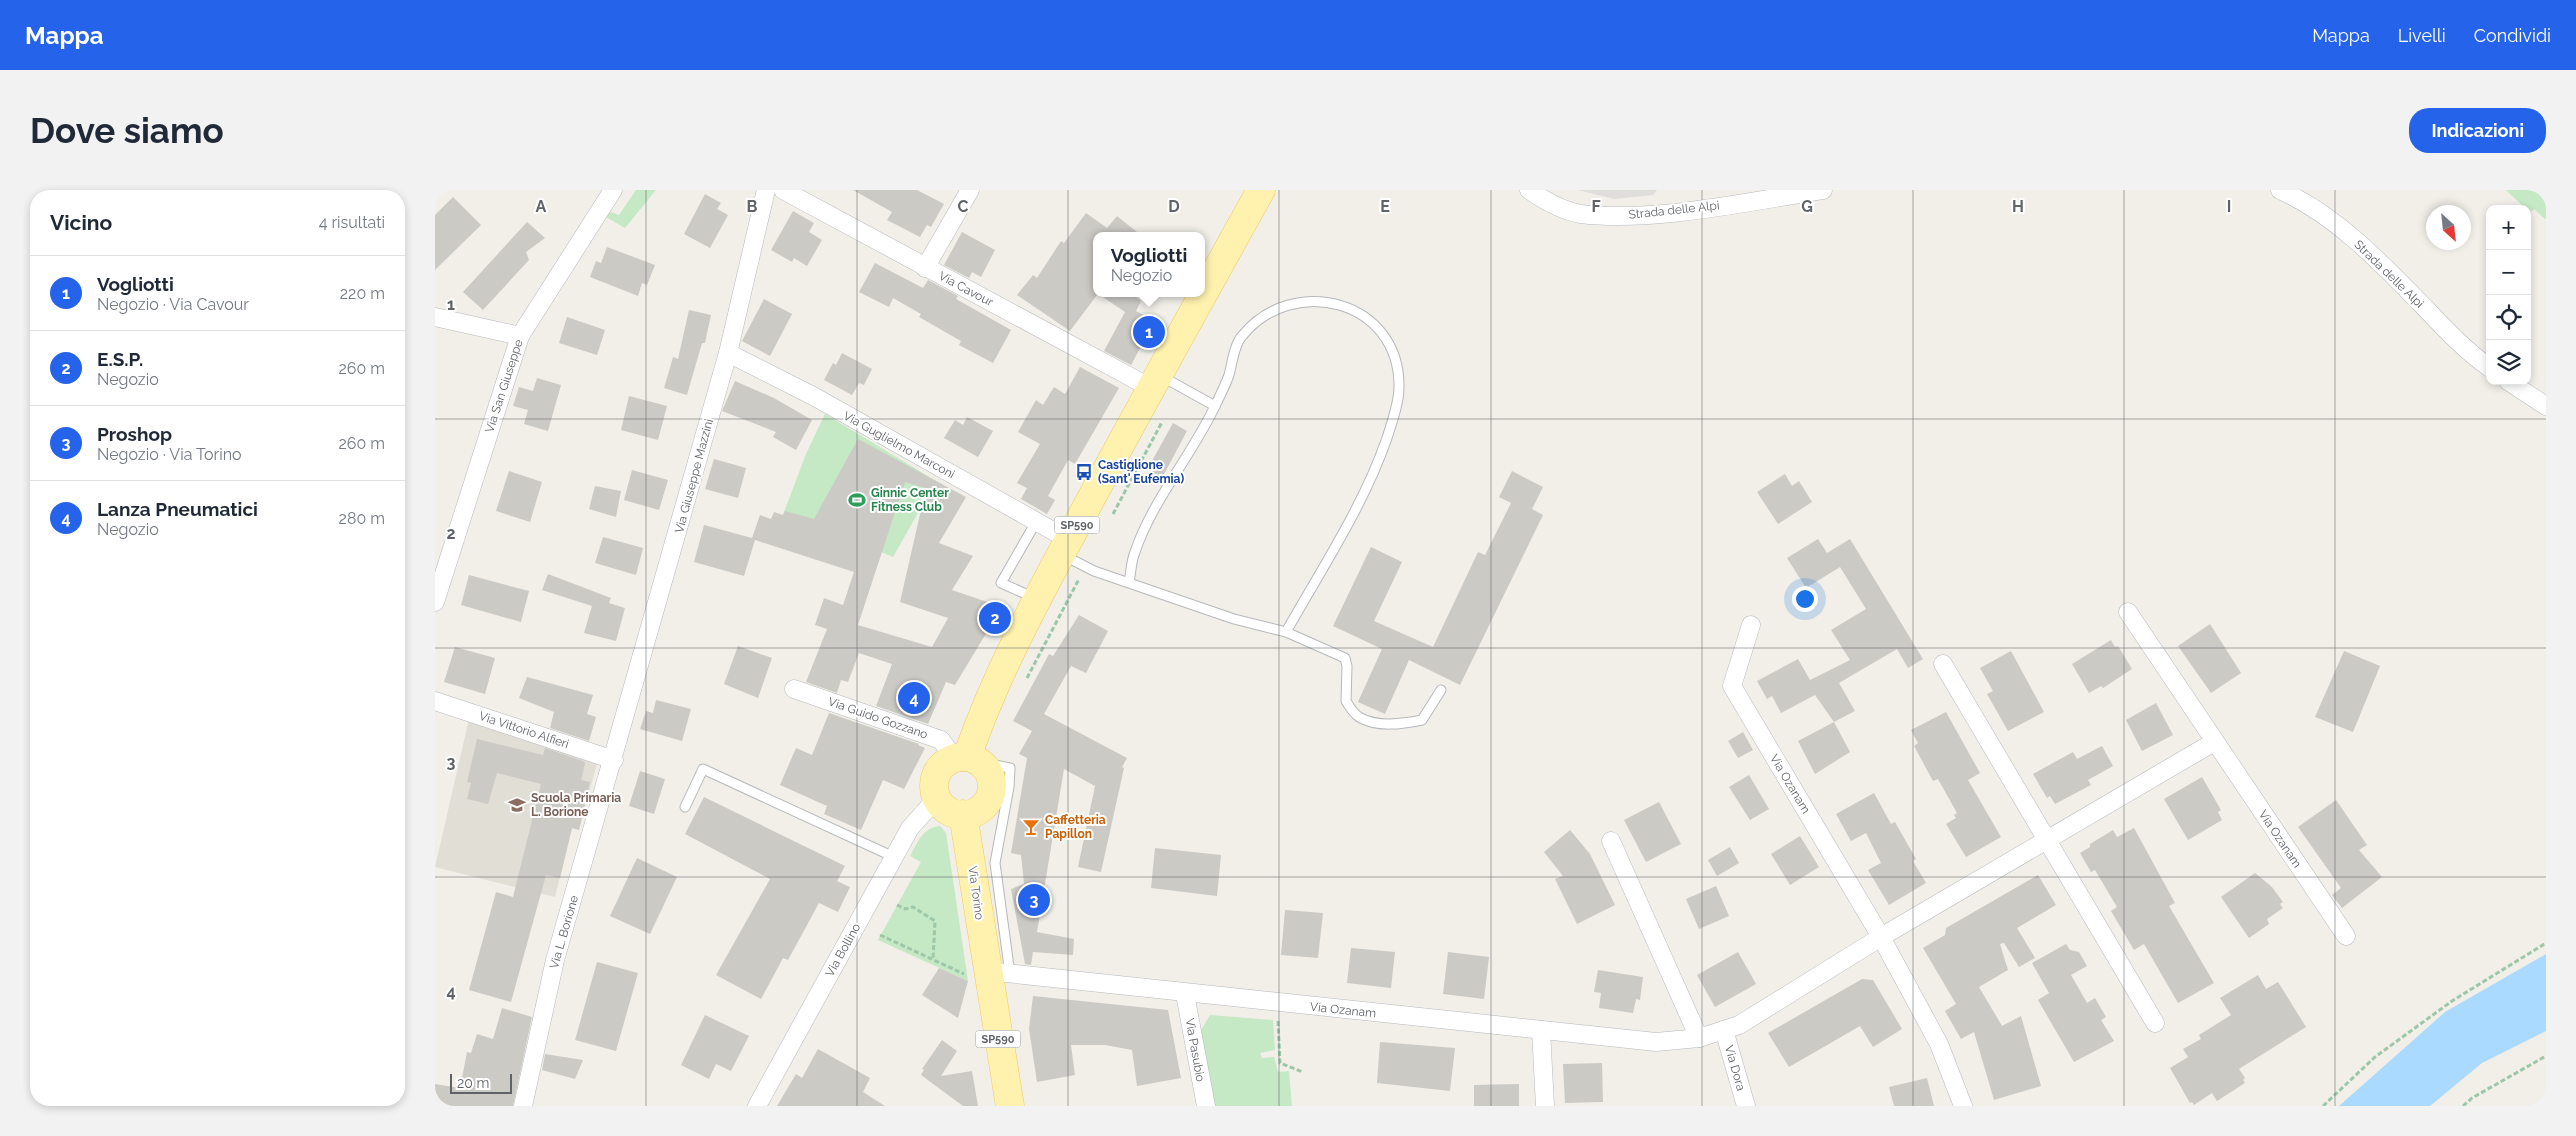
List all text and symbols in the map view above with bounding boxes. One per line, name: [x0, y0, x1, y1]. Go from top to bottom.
text: Mappa: [25, 21, 104, 50]
text: Mappa: [2312, 25, 2370, 46]
text: Livelli: [2398, 25, 2446, 46]
text: Condividi: [2474, 25, 2551, 46]
button: Indicazioni: [2409, 108, 2546, 153]
text: Dove siamo: [30, 110, 224, 151]
text: A: [536, 197, 547, 216]
text: B: [747, 197, 758, 216]
text: C: [958, 197, 969, 216]
text: D: [1168, 197, 1180, 216]
text: E: [1380, 197, 1390, 216]
text: F: [1591, 197, 1601, 216]
text: G: [1801, 197, 1813, 216]
text: H: [2012, 197, 2024, 216]
text: I: [2227, 197, 2231, 216]
street label: Strada delle Alpi: [1628, 198, 1720, 222]
north arrow: [2426, 205, 2471, 250]
map controls: [2486, 205, 2531, 385]
button: +: [2486, 205, 2531, 250]
text: Vicino: [50, 210, 112, 235]
text: 4 risultati: [319, 213, 385, 232]
popup: [1093, 232, 1205, 297]
street label: Strada delle Alpi: [2351, 237, 2427, 311]
text: Vogliotti: [1111, 244, 1187, 266]
button: −: [2486, 250, 2531, 295]
text: Negozio: [1111, 266, 1172, 285]
street label: Via Cavour: [936, 269, 996, 310]
text: Vogliotti: [97, 273, 174, 295]
text: 1: [62, 284, 70, 303]
text: 220 m: [340, 284, 385, 303]
text: Negozio · Via Cavour: [97, 295, 249, 314]
text: 1: [447, 295, 455, 314]
button: locate: [2486, 295, 2531, 340]
pin: 1: [1133, 313, 1165, 351]
street label: Via San Giuseppe: [482, 338, 526, 434]
button: layers: [2486, 340, 2531, 385]
text: E.S.P.: [97, 348, 143, 370]
text: 2: [61, 359, 71, 378]
text: 260 m: [338, 359, 385, 378]
text: Negozio: [97, 370, 159, 389]
street label: Via Guglielmo Marconi: [841, 409, 957, 481]
street label: Via Giuseppe Mazzini: [672, 417, 716, 535]
text: Proshop: [97, 423, 172, 445]
text: 3: [62, 434, 70, 453]
text: 260 m: [338, 434, 385, 453]
text: Negozio · Via Torino: [97, 445, 241, 464]
place label: Castiglione (Sant' Eufemia): [1098, 458, 1185, 486]
bus stop icon: Castiglione (Sant' Eufemia): [1074, 462, 1094, 482]
place label: Ginnic Center Fitness Club: [871, 486, 949, 514]
sports icon: Ginnic Center Fitness Club: [847, 490, 867, 510]
text: Lanza Pneumatici: [97, 498, 258, 520]
text: 4: [61, 509, 71, 528]
text: 280 m: [339, 509, 385, 528]
road number: SP590: [1055, 516, 1099, 534]
text: Negozio: [97, 520, 159, 539]
text: 2: [446, 524, 456, 543]
your location: [1792, 586, 1818, 612]
pin: 2: [979, 599, 1011, 637]
pin: 4: [898, 679, 930, 717]
street label: Via Guido Gozzano: [826, 694, 930, 742]
street label: Via Vittorio Alfieri: [477, 709, 571, 751]
street label: Via Ozanam: [1767, 752, 1813, 816]
text: 3: [447, 753, 456, 772]
place label: Scuola Primaria L. Borione: [531, 791, 621, 819]
school or university icon: Scuola Primaria L. Borione: [507, 795, 527, 815]
street label: Via Ozanam: [2256, 808, 2304, 870]
place label: Caffetteria Papillon: [1045, 813, 1106, 841]
bar icon: Caffetteria Papillon: [1021, 817, 1041, 837]
street label: Via Torino: [965, 865, 987, 921]
pin: 3: [1018, 881, 1050, 919]
street label: Via L. Borione: [547, 894, 581, 970]
street label: Via Bollino: [823, 921, 863, 979]
text: 4: [446, 982, 456, 1001]
street label: Via Ozanam: [1309, 1000, 1377, 1020]
street label: Via Pasubio: [1183, 1017, 1207, 1083]
road number: SP590: [975, 1031, 1021, 1048]
street label: Via Dora: [1722, 1044, 1748, 1092]
scale bar: [450, 1071, 513, 1094]
text: 20 m: [457, 1075, 489, 1091]

